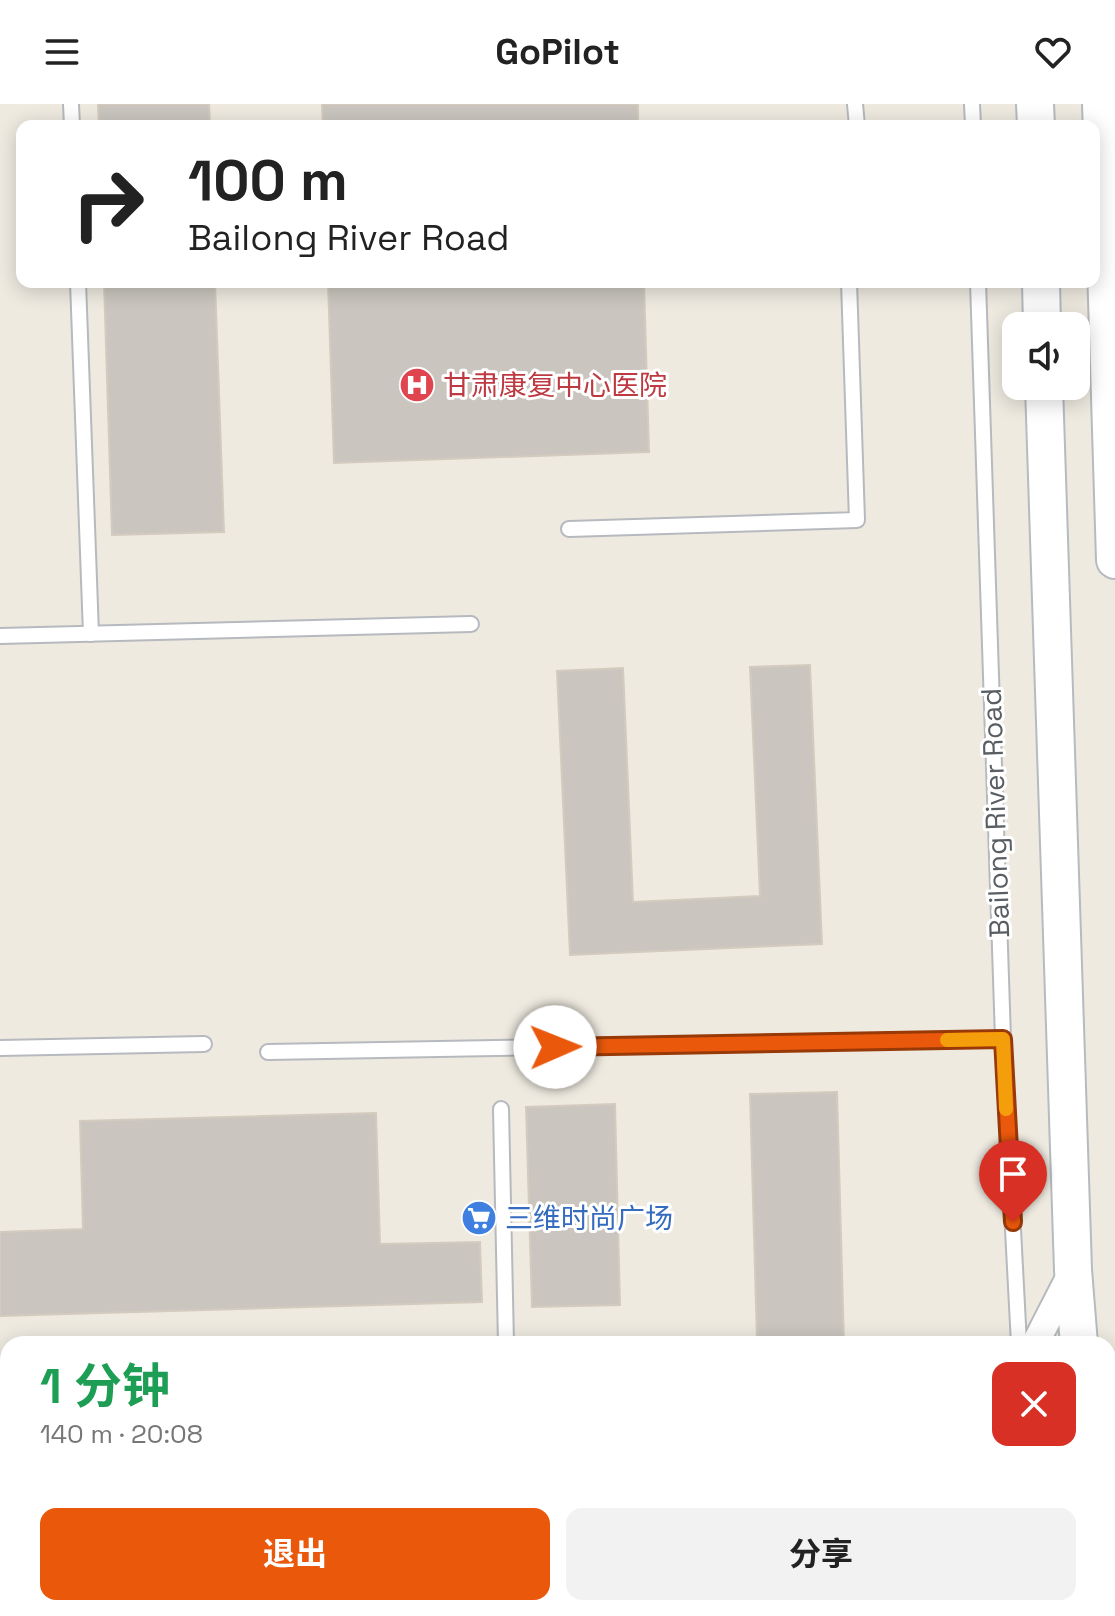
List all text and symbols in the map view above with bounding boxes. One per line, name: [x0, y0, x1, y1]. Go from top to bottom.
text: GoPilot: [495, 29, 620, 75]
icon: menu: [40, 30, 84, 74]
icon: heart: [1031, 30, 1075, 74]
text: 100 m: [188, 145, 348, 216]
icon: right: [56, 152, 160, 256]
text: Bailong River Road: [188, 215, 510, 261]
map controls: [1002, 312, 1090, 400]
button: sound: [1002, 312, 1090, 400]
hospital icon: 甘肃康复中心医院: [398, 366, 436, 404]
place label: 甘肃康复中心医院: [443, 367, 667, 403]
street label: Bailong River Road: [973, 687, 1017, 939]
position arrow: [513, 1005, 597, 1089]
pin: [979, 1140, 1047, 1222]
icon: arrive: [991, 1152, 1035, 1196]
supermarket icon: 三维时尚广场: [460, 1199, 498, 1237]
place label: 三维时尚广场: [505, 1200, 673, 1236]
text: 1 分钟: [40, 1356, 170, 1417]
button: close: [992, 1362, 1076, 1446]
text: 140 m · 20:08: [40, 1417, 203, 1451]
button: 退出: [40, 1508, 550, 1600]
button: 分享: [566, 1508, 1076, 1600]

